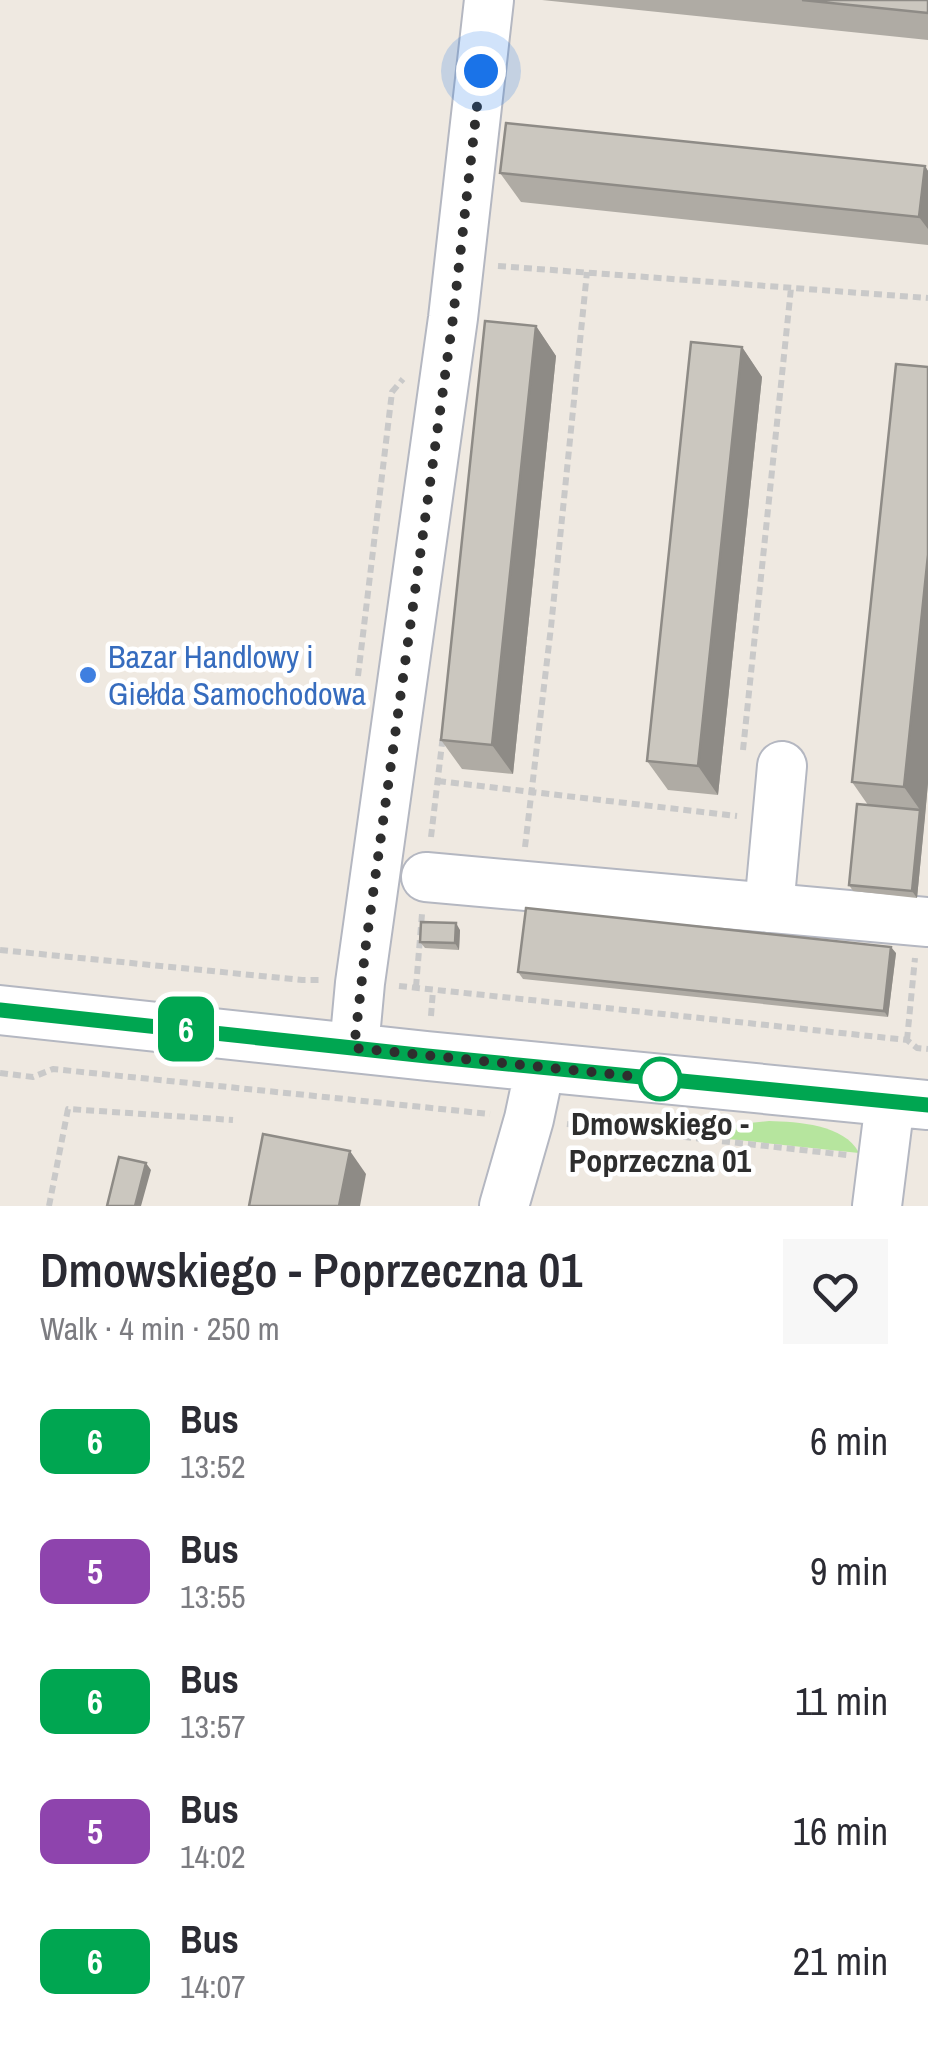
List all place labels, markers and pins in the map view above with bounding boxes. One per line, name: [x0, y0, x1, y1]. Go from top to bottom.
place label: Bazar Handlowy i Giełda Samochodowa: [108, 635, 367, 715]
marker: Bazar Handlowy i Giełda Samochodowa: [77, 664, 99, 686]
marker: Dmowskiego - Poprzeczna 01: [639, 1058, 681, 1100]
place label: Dmowskiego - Poprzeczna 01: [569, 1102, 752, 1182]

